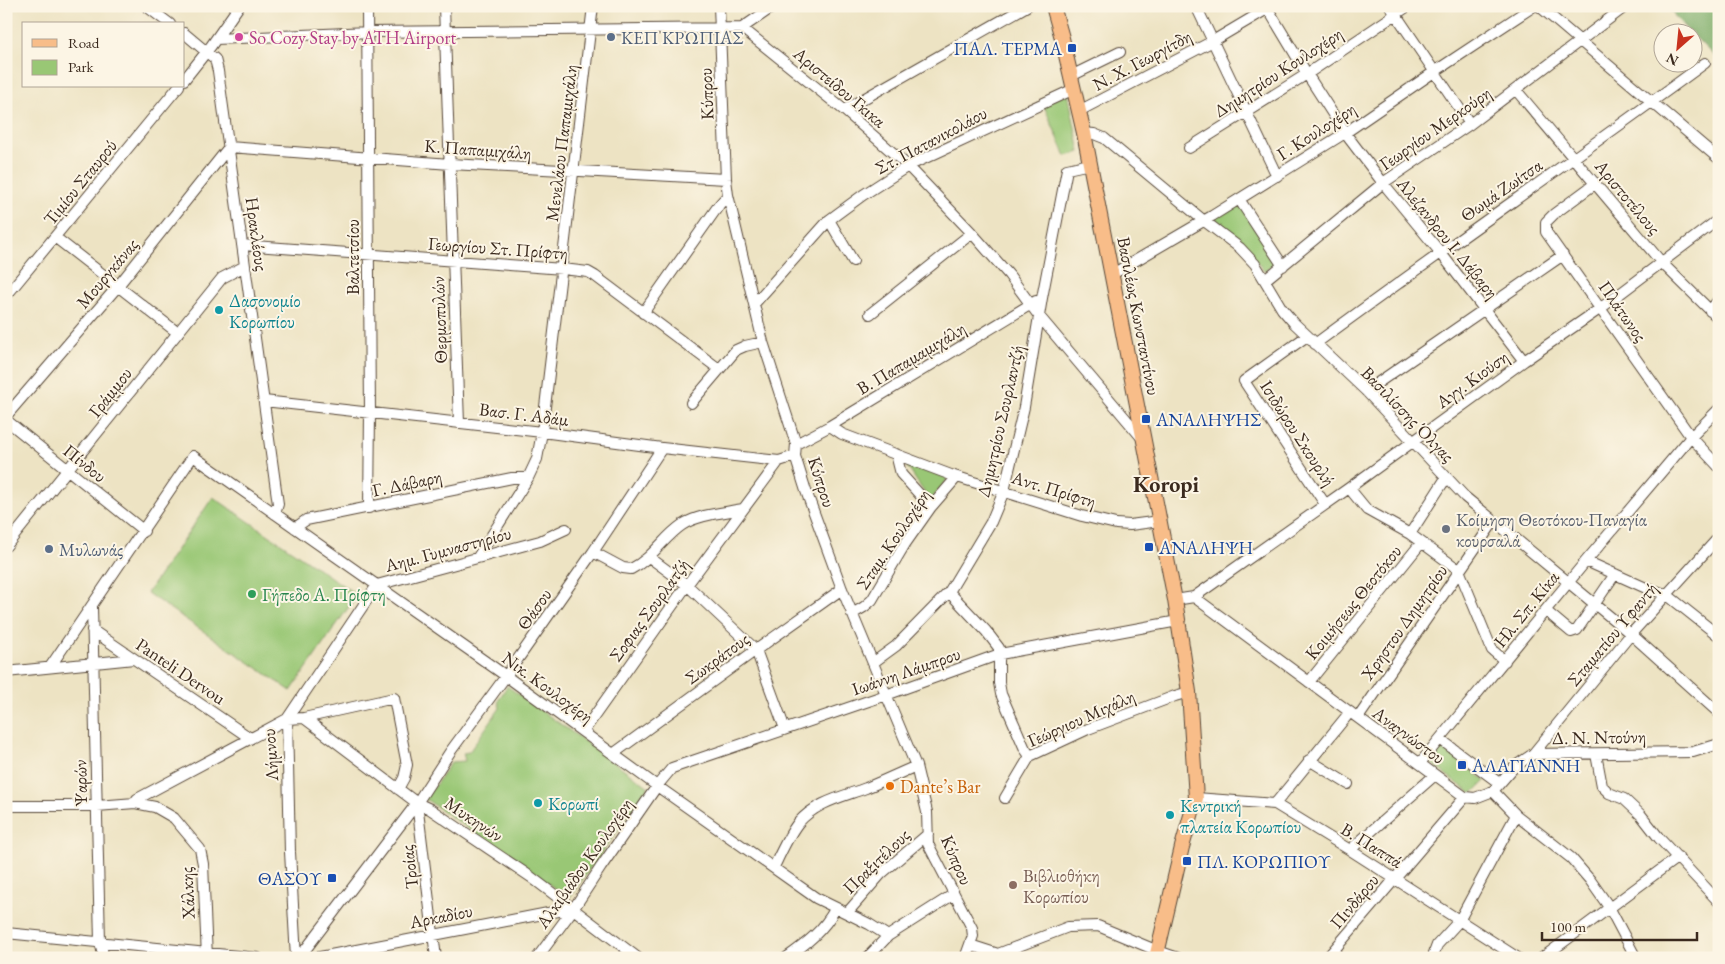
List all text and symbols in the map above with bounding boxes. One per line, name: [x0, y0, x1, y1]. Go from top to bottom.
legend: [22, 22, 185, 88]
street label: Δημητρίου Κουλοχέρη: [1209, 22, 1347, 122]
north arrow: [1652, 22, 1702, 72]
street label: Ν. Χ. Γεωργίτδη: [1088, 24, 1196, 96]
place label: So Cozy Stay by ATH Airport: [249, 26, 457, 49]
place label: ΚΕΠ ΚΡΩΠΙΑΣ: [621, 26, 744, 49]
marker: So Cozy Stay by ATH Airport: [233, 31, 245, 43]
marker: ΚΕΠ ΚΡΩΠΙΑΣ: [605, 31, 617, 43]
text: Road: [68, 33, 100, 52]
place label: ΠΑΛ. ΤΕΡΜΑ: [954, 37, 1063, 60]
street label: Αριστείδου Γκικα: [788, 41, 892, 133]
marker: ΠΑΛ. ΤΕΡΜΑ: [1066, 42, 1078, 54]
text: N: [1662, 49, 1681, 70]
text: Park: [68, 57, 95, 76]
street label: Μενελάου Παπαμιχάλη: [540, 63, 582, 223]
street label: Κύπρου: [694, 68, 718, 120]
street label: Γεωργίου Μερκούρη: [1375, 81, 1495, 175]
street label: Γ. Κουλοχέρη: [1272, 97, 1360, 165]
street label: Στ. Πατανικολάου: [871, 101, 991, 179]
street label: Τιμίου Σταυρού: [38, 134, 122, 230]
street label: Κ. Παπαμιχάλη: [424, 134, 532, 164]
street label: Θωμά Ζωίτσα: [1456, 153, 1547, 227]
street label: Αριστοτέλους: [1589, 154, 1666, 239]
street label: Αλεζανδρου Ι. Δάβαρη: [1391, 172, 1504, 303]
street label: Ηρακλέους: [240, 196, 274, 272]
street label: Βαλτετσίου: [341, 219, 364, 295]
street label: Γεωργίου Στ. Πρίφτη: [427, 232, 569, 264]
street label: Μουργκάνας: [71, 233, 143, 313]
street label: Βασιλέως Κωνσταντίνου: [1112, 235, 1166, 397]
street label: Θερμοπυλών: [426, 276, 452, 364]
street label: Πλάτωνος: [1594, 276, 1652, 346]
place label: Δασονομίο Κορωπίου: [229, 289, 301, 333]
marker: Δασονομίο Κορωπίου: [213, 304, 225, 316]
street label: Β. Παπαμαμιχάλη: [852, 316, 970, 400]
street label: Δημητρίου Σουρλαντζή: [971, 343, 1029, 499]
street label: Αγγ. Κιούση: [1430, 345, 1513, 414]
street label: Βασιλίσσης Όλγας: [1356, 361, 1460, 467]
street label: Γράμμου: [83, 362, 137, 422]
street label: Ισιδώρου Σκουρλή: [1255, 376, 1341, 490]
street label: Βασ. Γ. Αδάμ: [478, 397, 570, 431]
place label: ΑΝΑΛΗΨΗΣ: [1155, 408, 1261, 431]
marker: ΑΝΑΛΗΨΗΣ: [1140, 413, 1152, 425]
street label: Πίνδου: [59, 439, 111, 487]
street label: Κύπρου: [803, 454, 841, 510]
street label: Γ. Δάβαρη: [370, 464, 444, 502]
street label: Αντ. Πρίφτη: [1008, 465, 1099, 513]
district label: Koropi: [1133, 470, 1199, 499]
street label: Σταμ. Κουλοχέρη: [851, 484, 935, 594]
place label: Κοίμηση Θεοτόκου-Παναγία κουρσαλά: [1456, 508, 1648, 552]
street label: Αημ. Γυμναστηρίου: [381, 521, 514, 577]
marker: Κοίμηση Θεοτόκου-Παναγία κουρσαλά: [1440, 523, 1452, 535]
place label: ΑΝΑΛΗΨΗ: [1158, 536, 1253, 559]
place label: Μυλωνάς: [59, 538, 123, 561]
street label: Κοιμήσεως Θεοτόκου: [1300, 540, 1406, 664]
marker: ΑΝΑΛΗΨΗ: [1143, 541, 1155, 553]
marker: Μυλωνάς: [43, 543, 55, 555]
street label: Σοφιας Σουρλατζή: [604, 554, 694, 666]
street label: Χρηστου Δημητρίου: [1355, 560, 1452, 685]
street label: Ηλ. Σπ. Κίκα: [1488, 565, 1564, 652]
street label: Σταματίου Υφαντή: [1562, 577, 1662, 691]
place label: Γήπεδο Α. Πρίφτη: [262, 583, 386, 606]
street label: Θάσου: [511, 584, 557, 634]
marker: Γήπεδο Α. Πρίφτη: [246, 588, 258, 600]
street label: Σωκράτους: [680, 627, 754, 689]
street label: Panteli Dervou: [132, 633, 231, 710]
street label: Ιωάννη Λάμπρου: [849, 642, 963, 700]
street label: Νικ. Κουλοχέρη: [498, 646, 598, 728]
street label: Γεώργιου Μιχάλη: [1024, 684, 1138, 752]
street label: Αναγνώστου: [1367, 700, 1450, 769]
street label: Δ. Ν. Ντούνη: [1552, 725, 1646, 749]
street label: Λήμνου: [257, 728, 283, 783]
place label: ΑΛΑΓΙΑΝΝΗ: [1471, 754, 1580, 777]
street label: Ψαρών: [68, 759, 92, 807]
marker: ΑΛΑΓΙΑΝΝΗ: [1456, 759, 1468, 771]
place label: Dante’s Bar: [900, 775, 980, 798]
marker: Dante’s Bar: [884, 780, 896, 792]
street label: Μυκηνών: [440, 791, 508, 847]
place label: Κορωπί: [548, 792, 599, 815]
street label: Αλκιβιάδου Κουλοχέρη: [530, 793, 638, 934]
place label: Κεντρική πλατεία Κορωπίου: [1180, 794, 1301, 838]
marker: Κορωπί: [532, 797, 544, 809]
marker: Κεντρική πλατεία Κορωπίου: [1164, 809, 1176, 821]
street label: Β. Παππά: [1337, 817, 1408, 873]
street label: Πραξιτέλους: [838, 823, 914, 899]
street label: Κύπρου: [936, 832, 978, 888]
street label: Τροίας: [395, 844, 423, 890]
place label: ΠΛ. ΚΟΡΩΠΙΟΥ: [1197, 850, 1332, 873]
marker: ΠΛ. ΚΟΡΩΠΙΟΥ: [1181, 855, 1193, 867]
place label: Βιβλιοθήκη Κορωπίου: [1023, 864, 1100, 908]
street label: Χάλκης: [174, 866, 200, 921]
place label: ΘΑΣΟΥ: [258, 867, 323, 890]
street label: Πινδάρου: [1324, 869, 1384, 933]
marker: ΘΑΣΟΥ: [326, 872, 338, 884]
marker: Βιβλιοθήκη Κορωπίου: [1007, 879, 1019, 891]
street label: Αρκαδίου: [407, 899, 474, 934]
scale bar: [1542, 909, 1698, 941]
text: 100 m: [1550, 917, 1587, 936]

